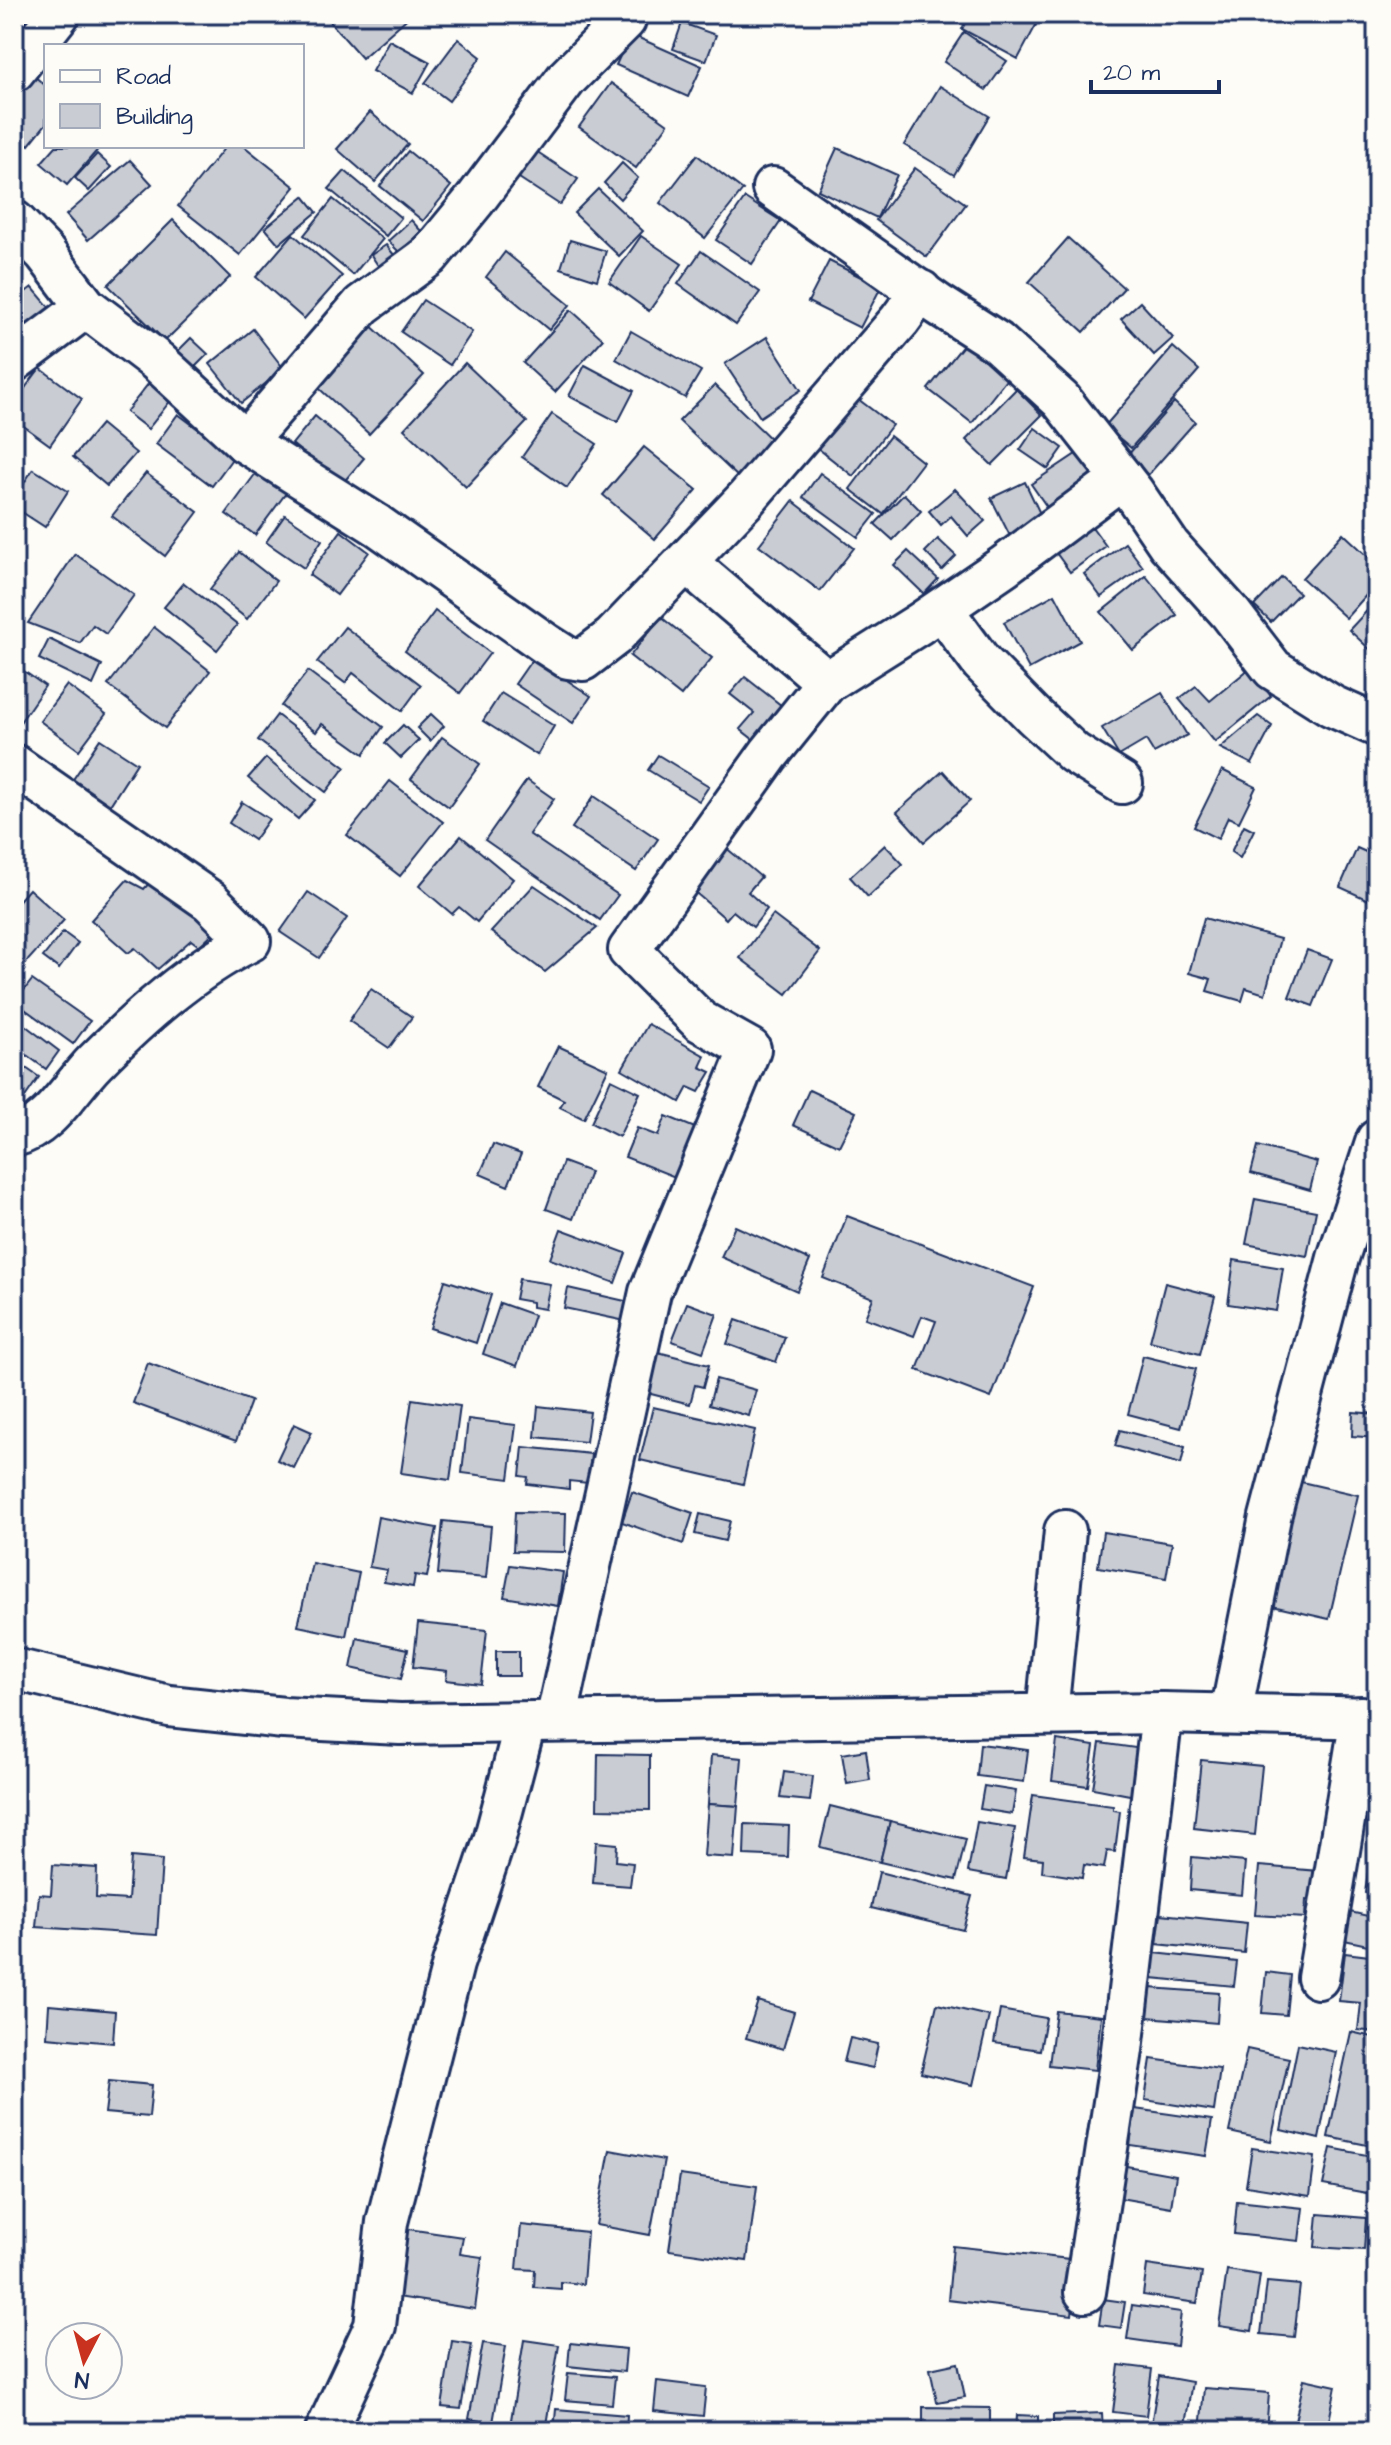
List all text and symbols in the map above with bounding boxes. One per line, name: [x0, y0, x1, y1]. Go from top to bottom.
legend: [44, 44, 304, 148]
scale bar: [1091, 44, 1219, 94]
text: 20 m: [1103, 56, 1160, 90]
text: Road: [116, 60, 171, 94]
text: Building: [116, 100, 193, 135]
north arrow: [44, 2321, 124, 2401]
text: N: [73, 2363, 91, 2396]

